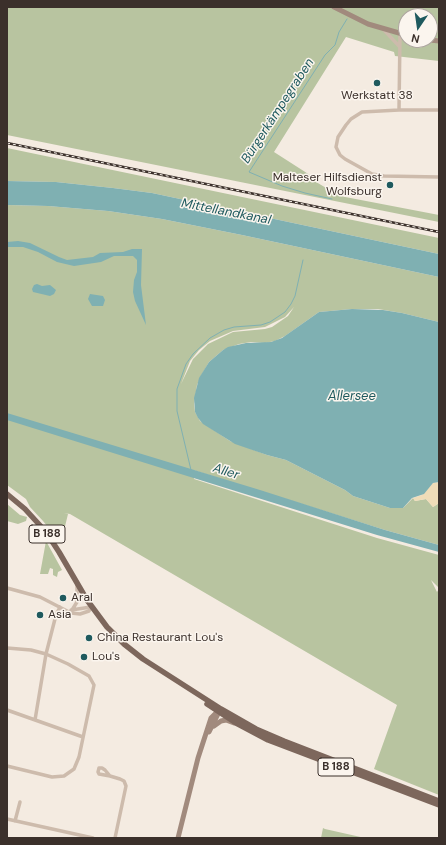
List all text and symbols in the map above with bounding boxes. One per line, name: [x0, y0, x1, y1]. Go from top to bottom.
north arrow: [398, 8, 438, 48]
text: N: [410, 31, 421, 46]
water label: Bürgerkämpegraben: [238, 56, 318, 166]
marker: Werkstatt 38: [372, 78, 382, 88]
place label: Werkstatt 38: [341, 89, 413, 103]
place label: Malteser Hilfsdienst Wolfsburg: [273, 171, 382, 199]
marker: Malteser Hilfsdienst Wolfsburg: [385, 180, 395, 190]
water label: Mittellandkanal: [180, 196, 272, 228]
water label: Allersee: [328, 389, 376, 405]
water label: Aller: [211, 461, 241, 483]
road number: B 188: [29, 525, 65, 543]
place label: Aral: [71, 591, 93, 605]
marker: Aral: [58, 593, 68, 603]
place label: Asia: [48, 608, 71, 622]
marker: Asia: [35, 610, 45, 620]
place label: China Restaurant Lou's: [97, 631, 223, 645]
marker: China Restaurant Lou's: [84, 633, 94, 643]
place label: Lou's: [92, 650, 120, 664]
marker: Lou's: [79, 652, 89, 662]
road number: B 188: [318, 758, 354, 776]

